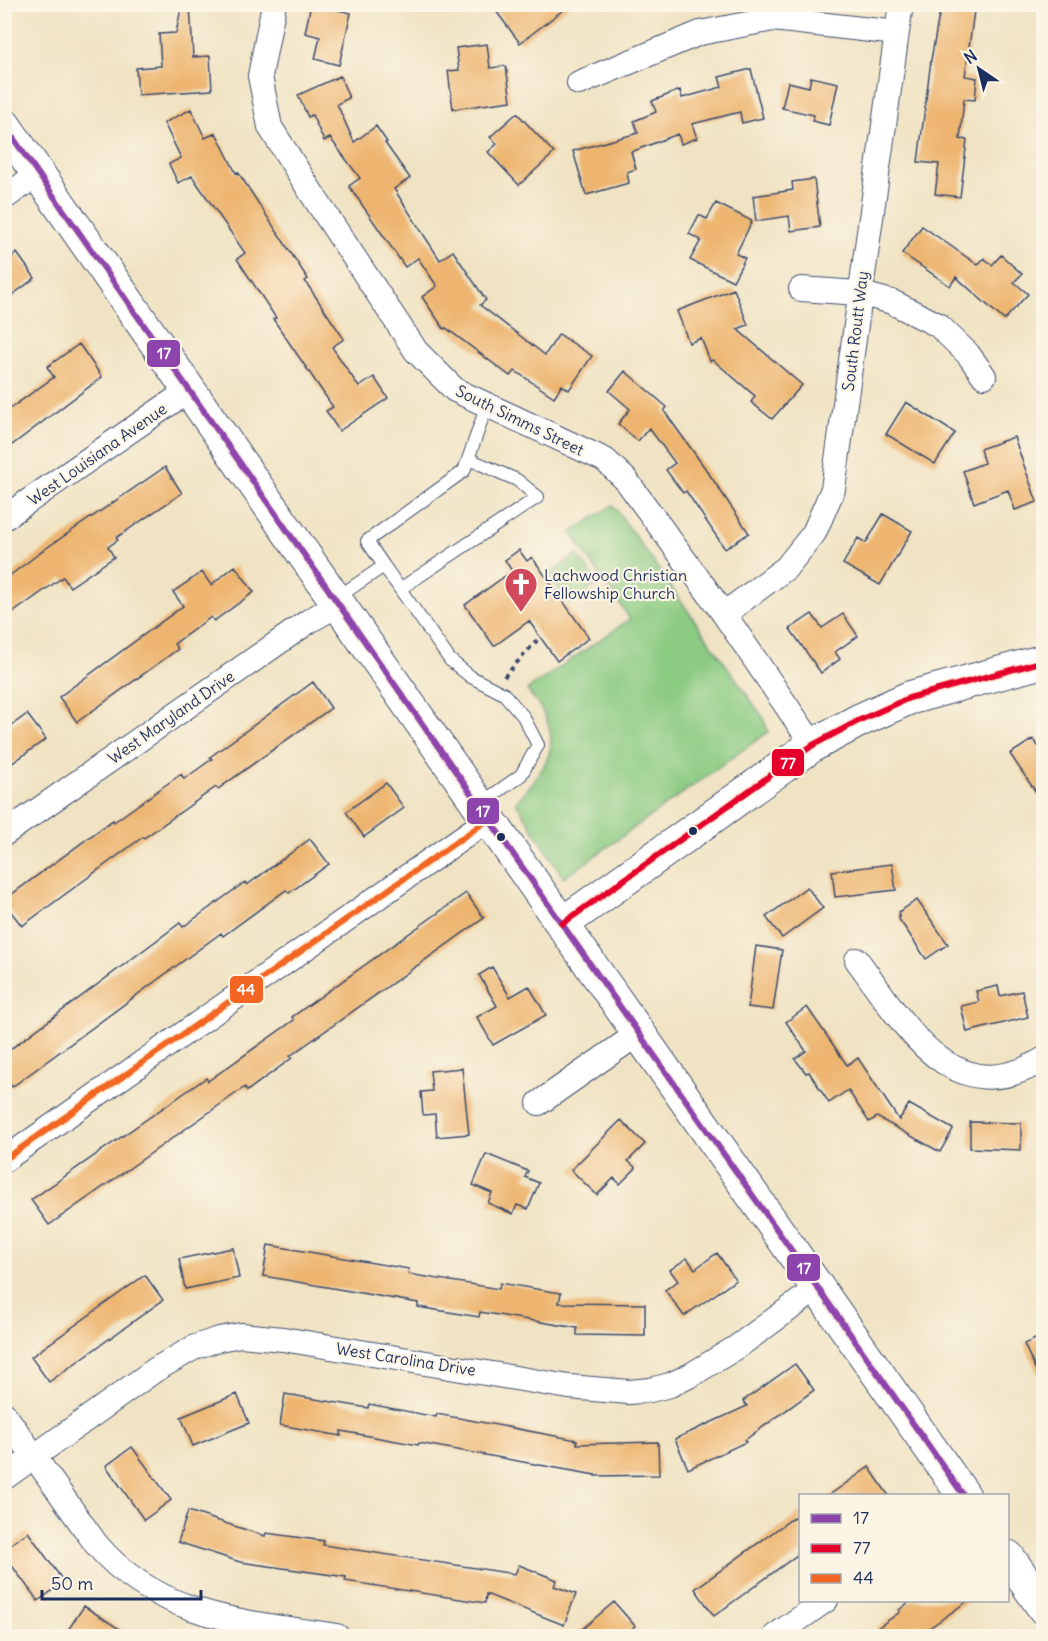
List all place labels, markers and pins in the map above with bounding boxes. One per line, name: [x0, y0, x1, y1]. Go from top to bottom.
place label: Lachwood Christian Fellowship Church: [544, 565, 687, 603]
church icon: Lachwood Christian Fellowship Church: [503, 566, 539, 613]
unlabelled marker: [687, 825, 699, 837]
unlabelled marker: [495, 831, 507, 843]

